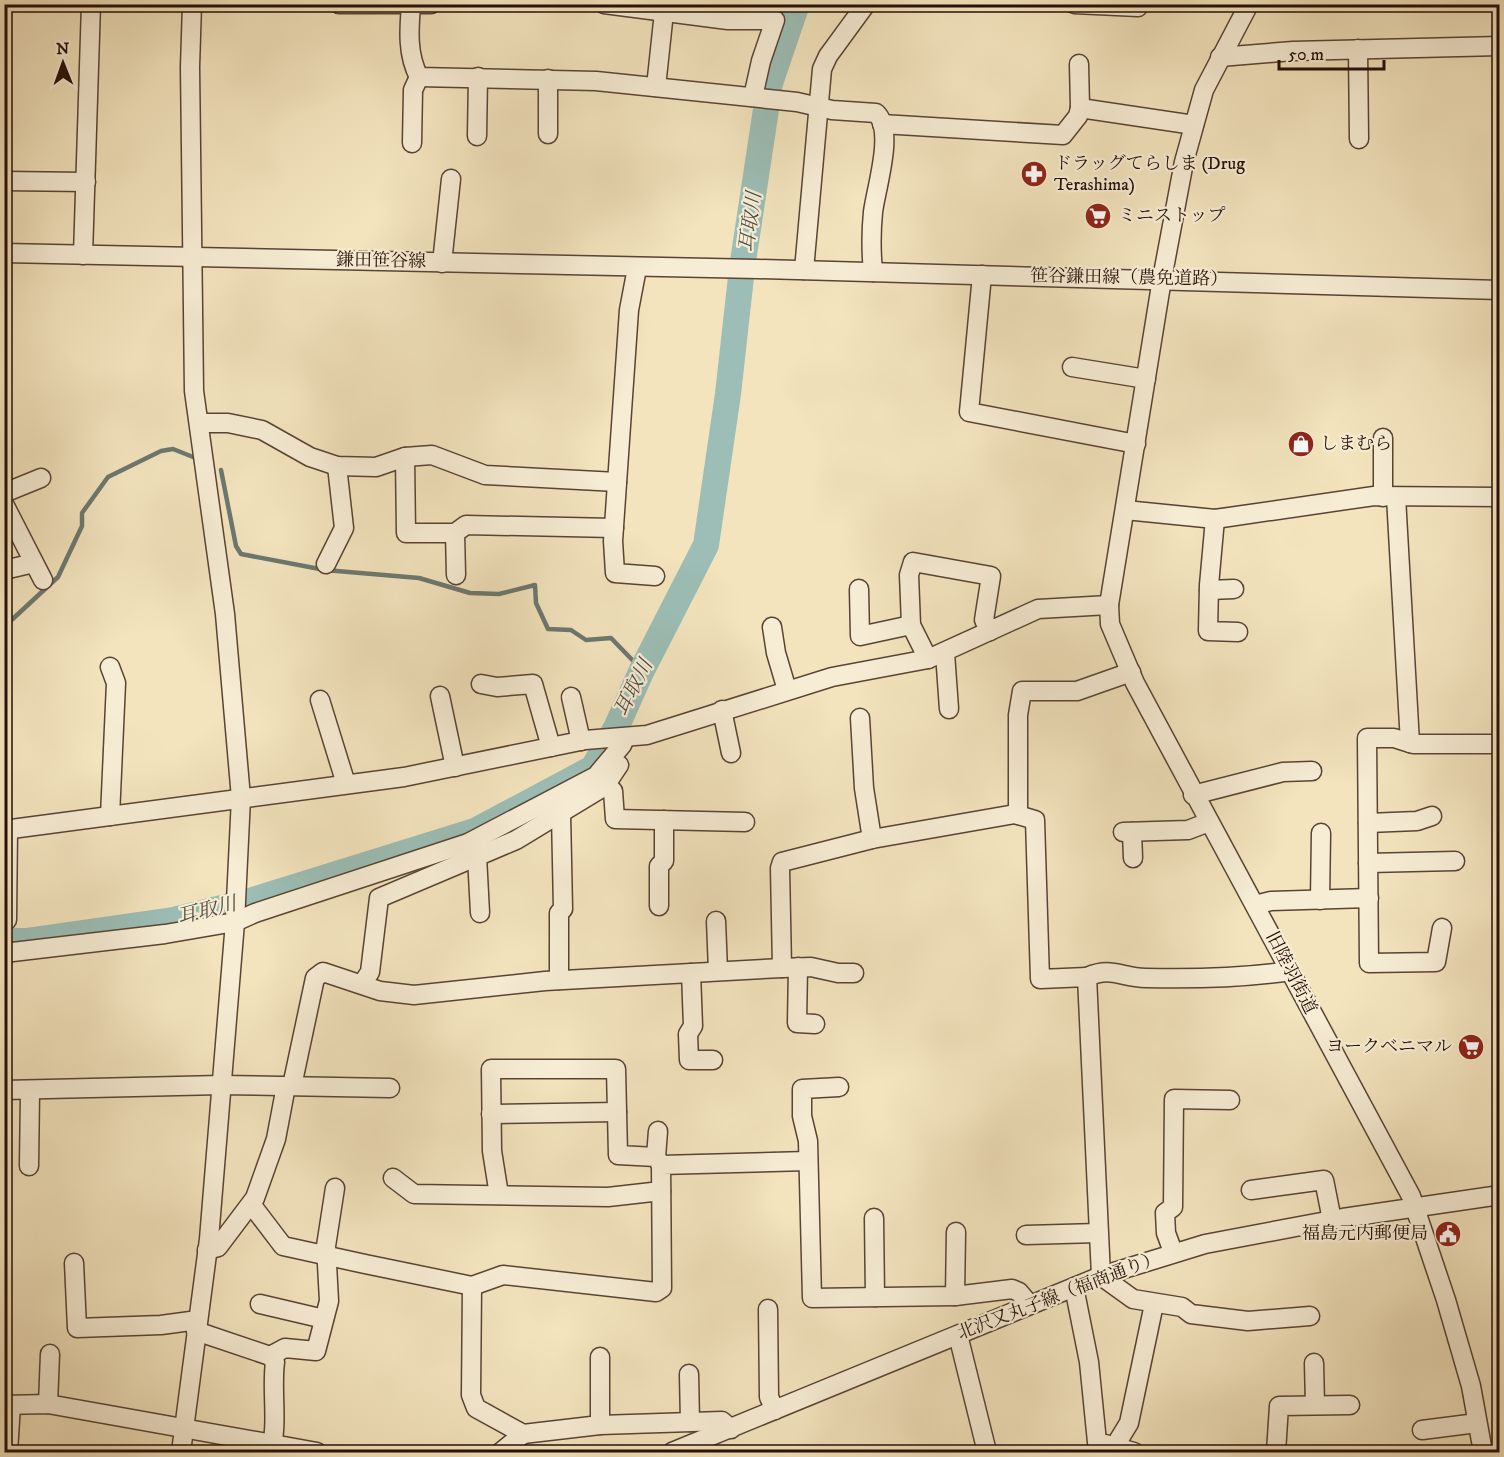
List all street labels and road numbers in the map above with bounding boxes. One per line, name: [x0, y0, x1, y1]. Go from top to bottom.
street label: 鎌田笹谷線: [336, 249, 426, 273]
street label: 笹谷鎌田線（農免道路）: [1030, 265, 1228, 291]
street label: 旧陸羽街道: [1261, 928, 1321, 1018]
street label: 北沢又丸子線（福商通り）: [954, 1247, 1164, 1345]

